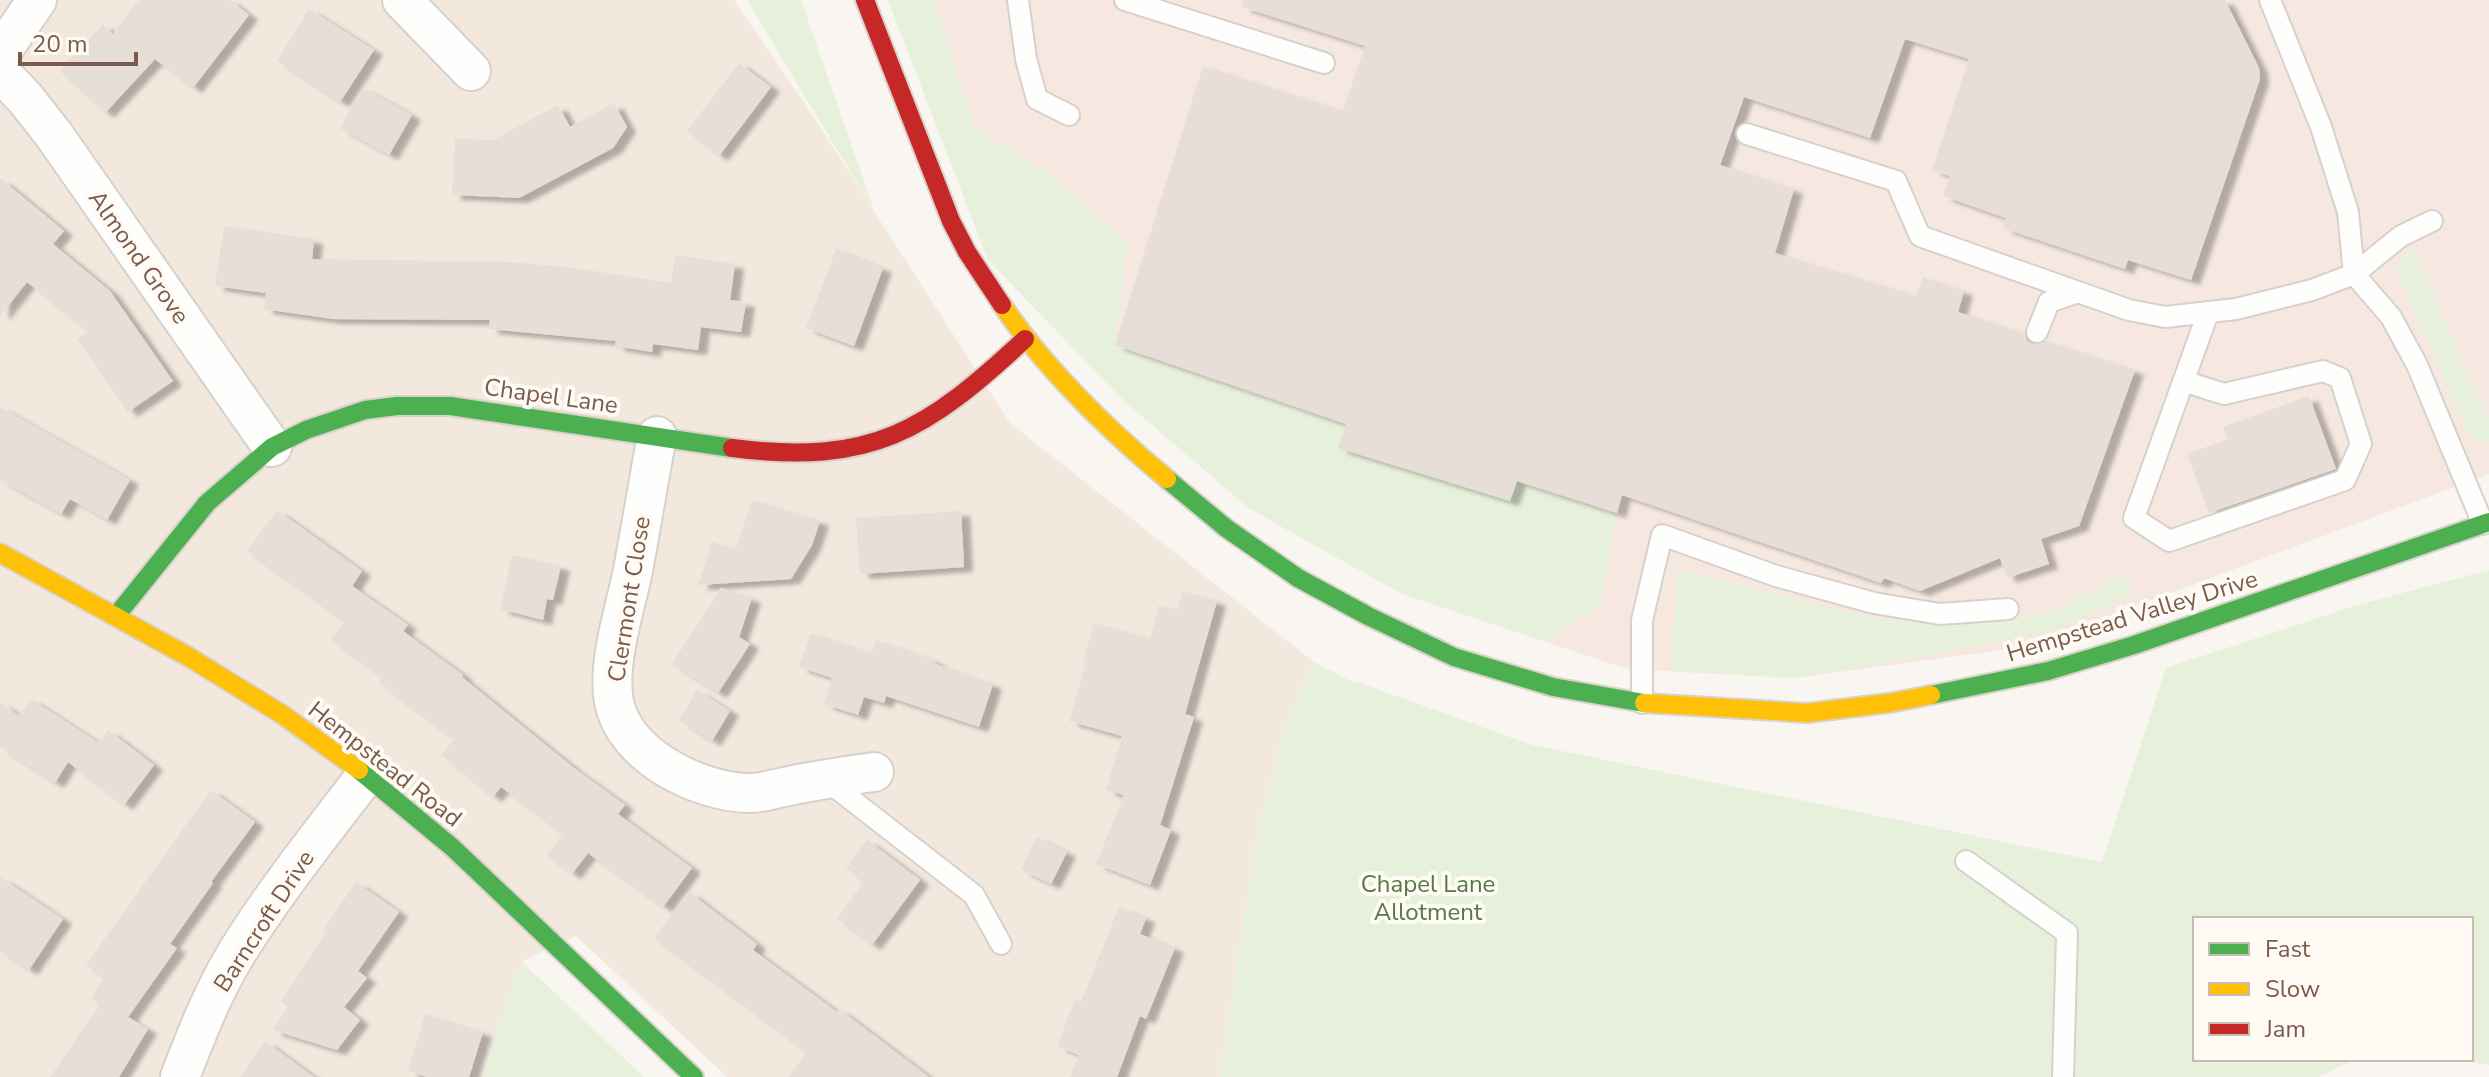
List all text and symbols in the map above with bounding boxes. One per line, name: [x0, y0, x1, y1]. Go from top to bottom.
scale bar: [20, 16, 136, 66]
text: 20 m: [32, 28, 88, 60]
street label: Almond Grove: [81, 184, 197, 330]
street label: Chapel Lane: [482, 371, 620, 421]
street label: Clermont Close: [600, 514, 658, 684]
street label: Hempstead Valley Drive: [2003, 563, 2261, 669]
street label: Hempstead Road: [302, 694, 468, 834]
street label: Barncroft Drive: [206, 844, 322, 998]
park label: Chapel Lane Allotment: [1361, 868, 1495, 928]
legend: [2193, 917, 2473, 1061]
text: Fast: [2265, 933, 2311, 965]
text: Slow: [2265, 973, 2320, 1005]
text: Jam: [2264, 1013, 2306, 1045]

